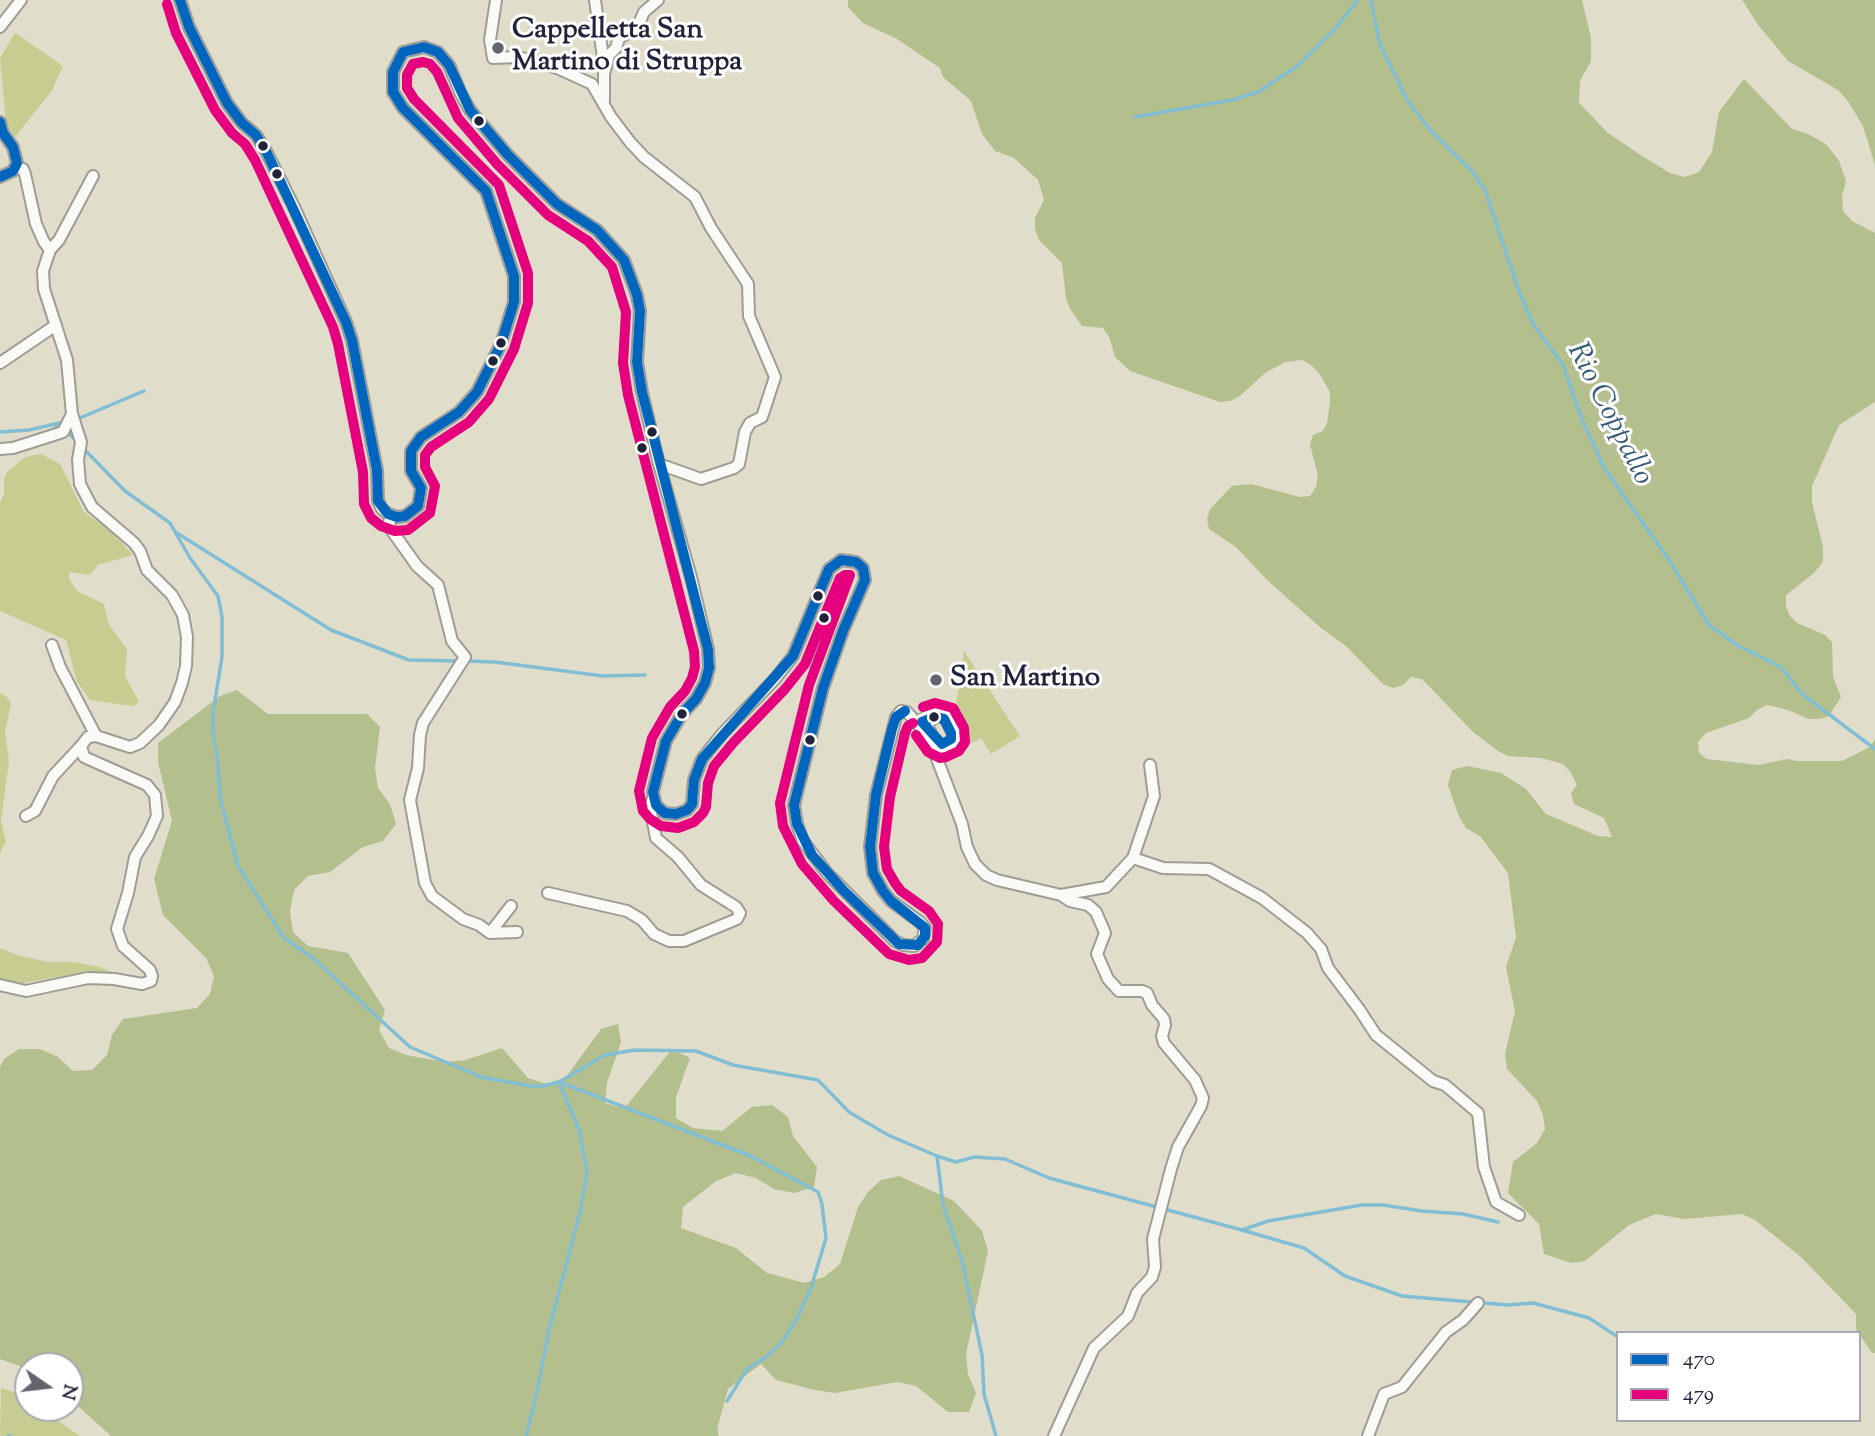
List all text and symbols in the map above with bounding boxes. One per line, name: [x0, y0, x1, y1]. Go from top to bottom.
place label: Cappelletta San Martino di Struppa: [512, 15, 742, 81]
marker: Cappelletta San Martino di Struppa: [490, 40, 506, 56]
unlabelled marker: [472, 114, 486, 128]
unlabelled marker: [256, 139, 270, 153]
unlabelled marker: [270, 167, 284, 181]
unlabelled marker: [494, 336, 508, 350]
water label: Rio Coppallo: [1557, 338, 1659, 492]
unlabelled marker: [486, 354, 500, 368]
unlabelled marker: [645, 425, 659, 439]
unlabelled marker: [635, 441, 649, 455]
unlabelled marker: [811, 589, 825, 603]
unlabelled marker: [817, 611, 831, 625]
place label: San Martino: [950, 663, 1100, 697]
marker: San Martino: [928, 672, 944, 688]
unlabelled marker: [675, 707, 689, 721]
unlabelled marker: [927, 710, 941, 724]
unlabelled marker: [803, 733, 817, 747]
legend: [1616, 1331, 1861, 1422]
text: 470: [1683, 1345, 1715, 1375]
north arrow: [14, 1352, 84, 1422]
text: 479: [1683, 1380, 1714, 1410]
text: N: [53, 1381, 83, 1402]

